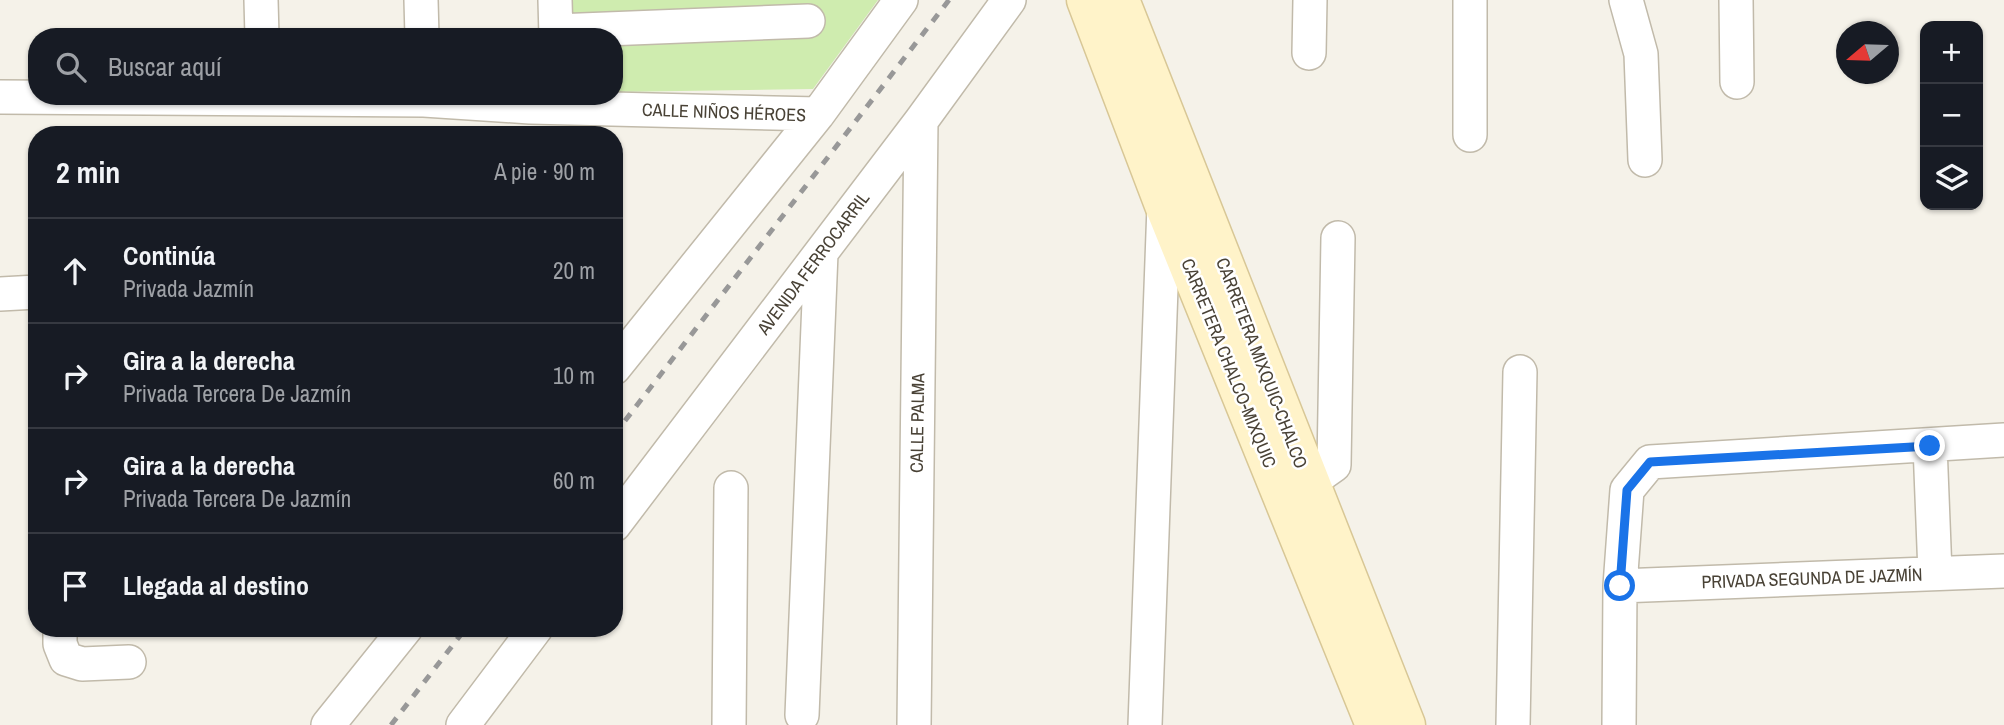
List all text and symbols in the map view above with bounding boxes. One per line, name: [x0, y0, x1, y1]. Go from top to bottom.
north arrow: [1836, 21, 1899, 84]
map controls: [1920, 21, 1983, 210]
button: +: [1920, 21, 1983, 84]
search box: [28, 28, 623, 105]
icon: search: [52, 48, 90, 86]
text: Buscar aquí: [108, 49, 222, 84]
button: −: [1920, 84, 1983, 147]
street label: CALLE NIÑOS HÉROES: [642, 97, 807, 127]
button: layers: [1920, 147, 1983, 210]
text: 2 min: [56, 152, 120, 192]
text: A pie · 90 m: [494, 156, 595, 187]
street label: AVENIDA FERROCARRIL: [750, 186, 875, 340]
text: Continúa: [123, 238, 215, 273]
icon: ahead: [56, 252, 94, 290]
street label: CARRETERA MIXQUIC-CHALCO: [1210, 254, 1314, 472]
text: 20 m: [553, 255, 595, 286]
street label: CARRETERA CHALCO-MIXQUIC: [1175, 255, 1283, 471]
text: Privada Jazmín: [123, 273, 254, 304]
text: Gira a la derecha: [123, 343, 295, 378]
icon: right: [56, 357, 94, 395]
text: 10 m: [553, 360, 595, 391]
street label: CALLE PALMA: [904, 373, 930, 473]
text: Privada Tercera De Jazmín: [123, 378, 351, 409]
route end: [1914, 430, 1945, 461]
text: Gira a la derecha: [123, 448, 295, 483]
icon: right: [56, 462, 94, 500]
text: 60 m: [553, 465, 595, 496]
text: Privada Tercera De Jazmín: [123, 483, 351, 514]
street label: PRIVADA SEGUNDA DE JAZMÍN: [1701, 562, 1923, 594]
icon: arrive: [56, 567, 94, 605]
text: Llegada al destino: [123, 568, 309, 603]
route start: [1604, 570, 1635, 601]

